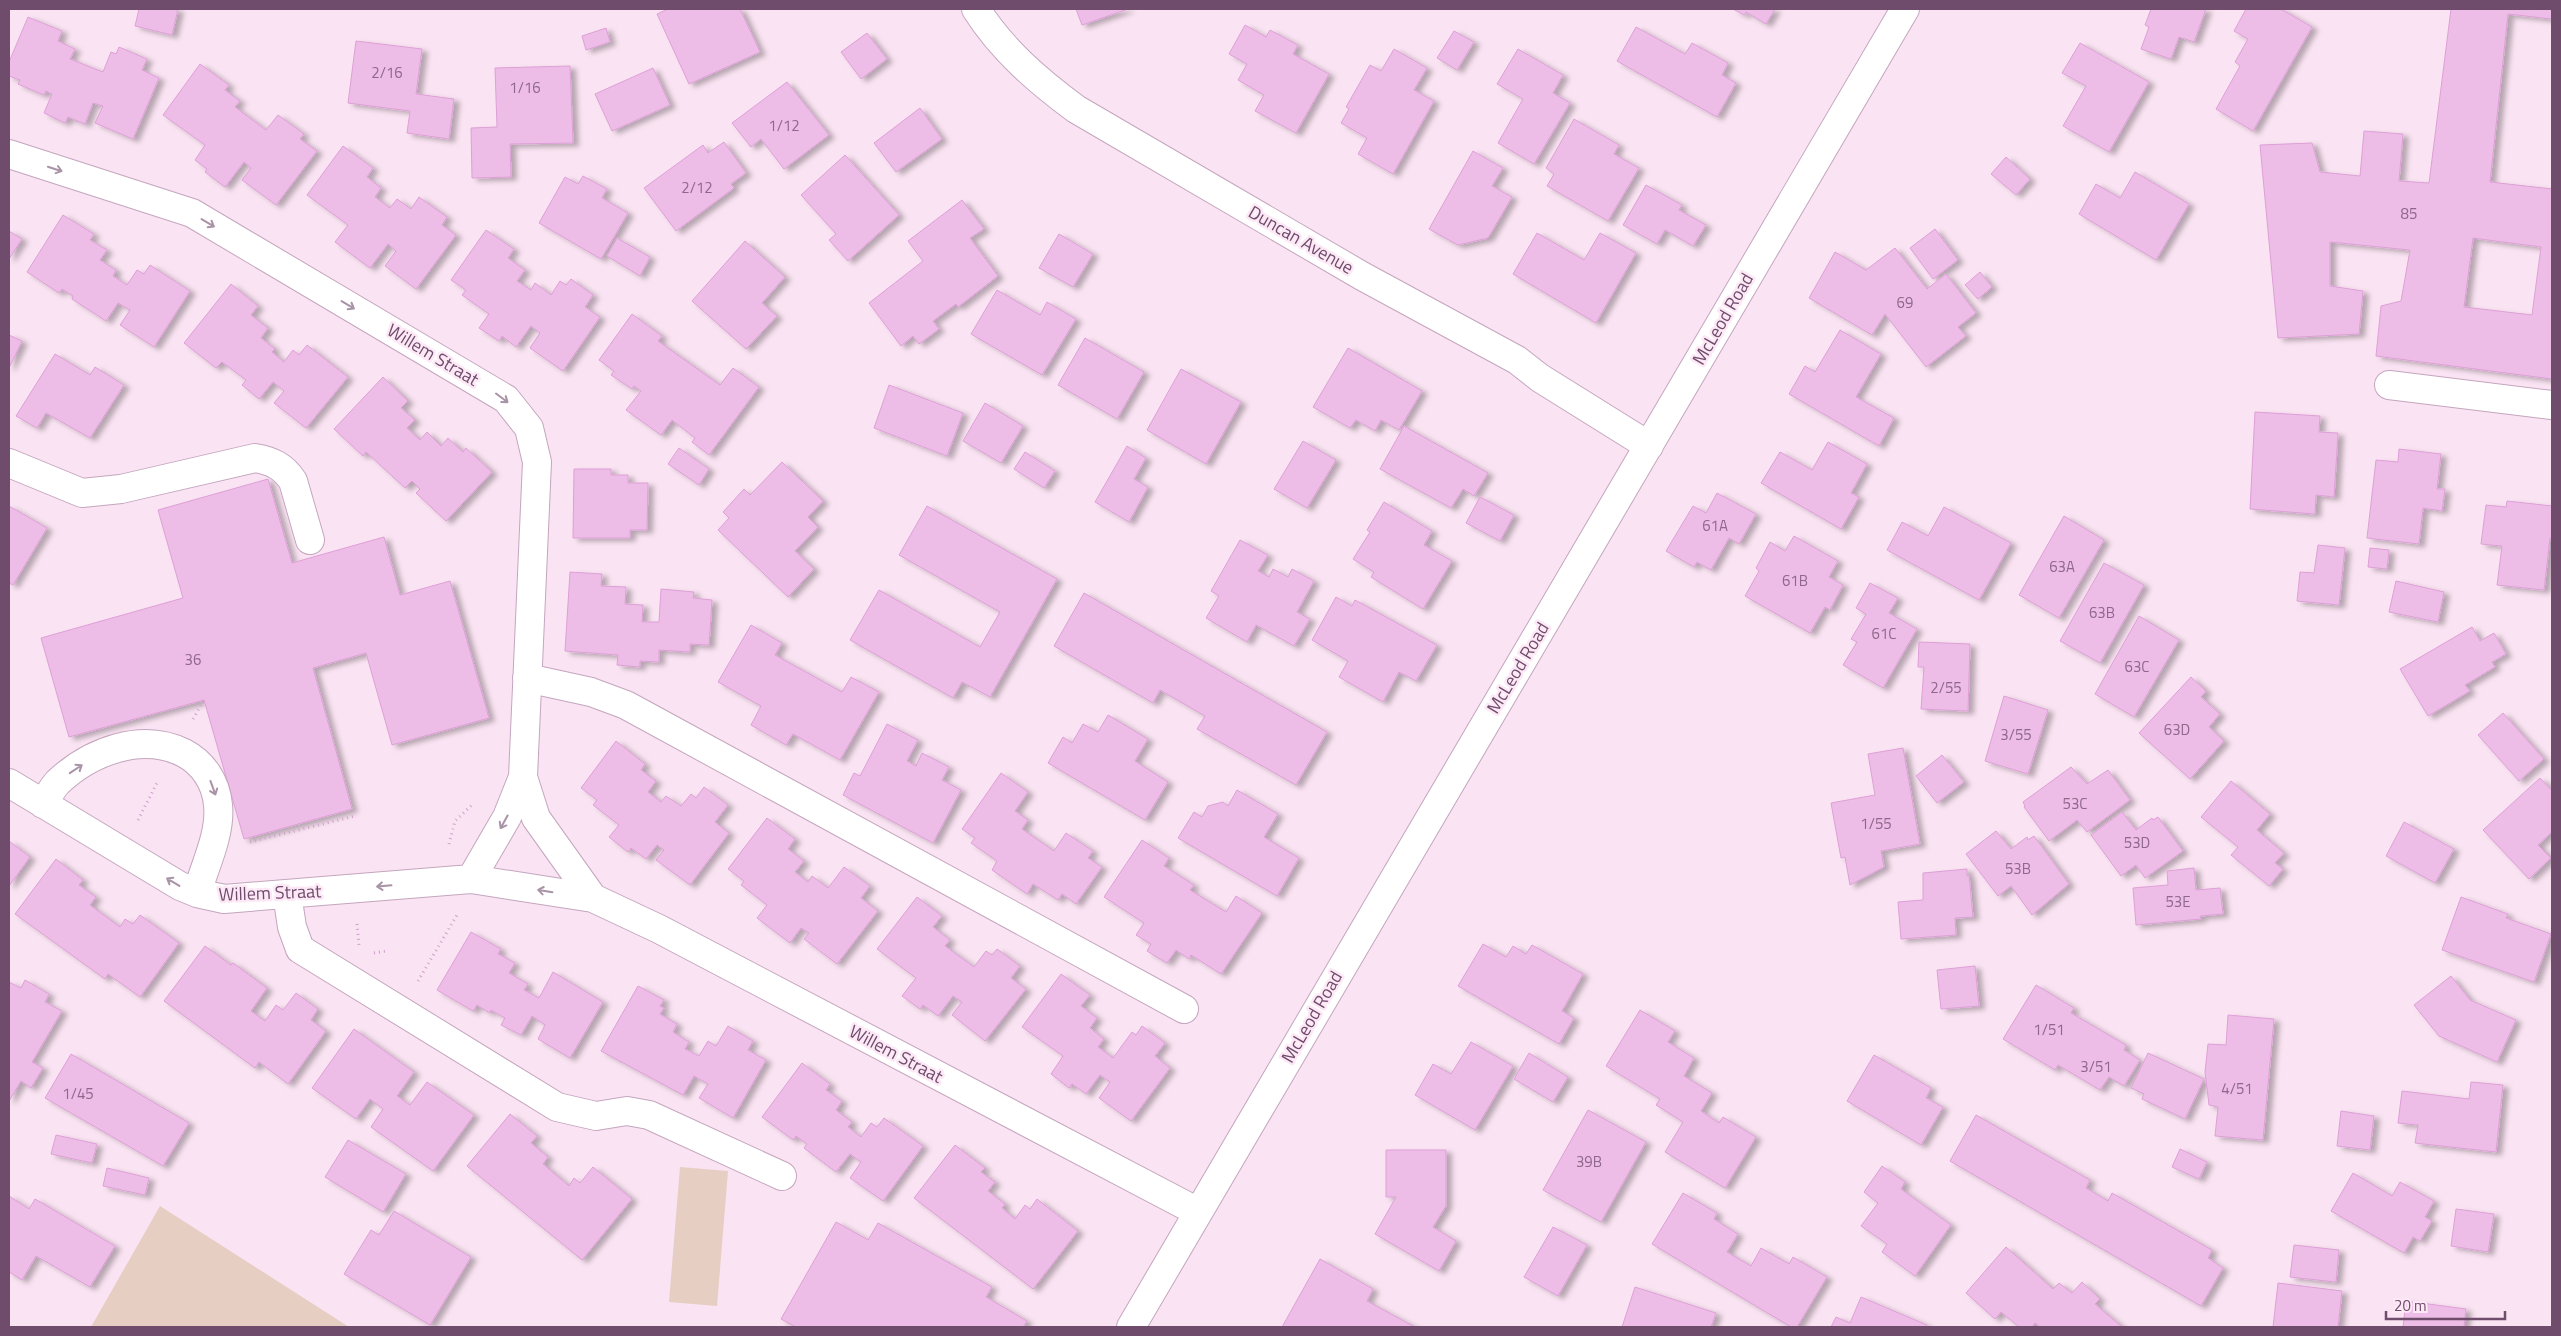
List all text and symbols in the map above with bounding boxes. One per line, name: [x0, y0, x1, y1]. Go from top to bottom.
house number: 2/16: [371, 61, 403, 84]
house number: 1/16: [509, 76, 541, 99]
house number: 1/12: [768, 114, 800, 137]
one-way arrow: [47, 165, 63, 175]
house number: 2/12: [681, 176, 713, 199]
street label: Duncan Avenue: [1244, 198, 1359, 281]
house number: 85: [2401, 202, 2417, 225]
one-way arrow: [201, 218, 215, 228]
street label: McLeod Road: [1685, 268, 1760, 370]
house number: 69: [1897, 291, 1913, 314]
one-way arrow: [341, 301, 355, 311]
street label: Willem Straat: [382, 317, 485, 393]
one-way arrow: [496, 392, 509, 403]
house number: 61A: [1702, 514, 1728, 537]
house number: 63A: [2049, 555, 2075, 578]
house number: 61B: [1782, 569, 1808, 592]
house number: 63B: [2089, 601, 2115, 624]
street label: McLeod Road: [1480, 617, 1556, 719]
house number: 61C: [1872, 622, 1896, 645]
house number: 36: [185, 648, 201, 671]
house number: 63C: [2125, 655, 2149, 678]
house number: 2/55: [1930, 676, 1962, 699]
house number: 63D: [2164, 718, 2190, 741]
house number: 3/55: [2000, 723, 2032, 746]
one-way arrow: [69, 764, 83, 774]
one-way arrow: [209, 780, 218, 795]
house number: 53C: [2063, 792, 2087, 815]
house number: 1/55: [1860, 812, 1892, 835]
one-way arrow: [498, 814, 508, 829]
house number: 53D: [2124, 831, 2150, 854]
house number: 53B: [2005, 857, 2031, 880]
one-way arrow: [166, 876, 180, 886]
street label: Willem Straat: [218, 877, 322, 908]
one-way arrow: [376, 882, 392, 891]
one-way arrow: [538, 885, 554, 895]
house number: 53E: [2165, 890, 2191, 913]
street label: McLeod Road: [1274, 966, 1349, 1068]
street label: Willem Straat: [845, 1018, 949, 1090]
house number: 1/51: [2033, 1018, 2065, 1041]
house number: 3/51: [2080, 1055, 2112, 1078]
house number: 4/51: [2221, 1077, 2253, 1100]
house number: 1/45: [62, 1082, 94, 1105]
house number: 39B: [1576, 1150, 1602, 1173]
scale bar: [2386, 1288, 2505, 1320]
text: 20 m: [2394, 1294, 2427, 1317]

